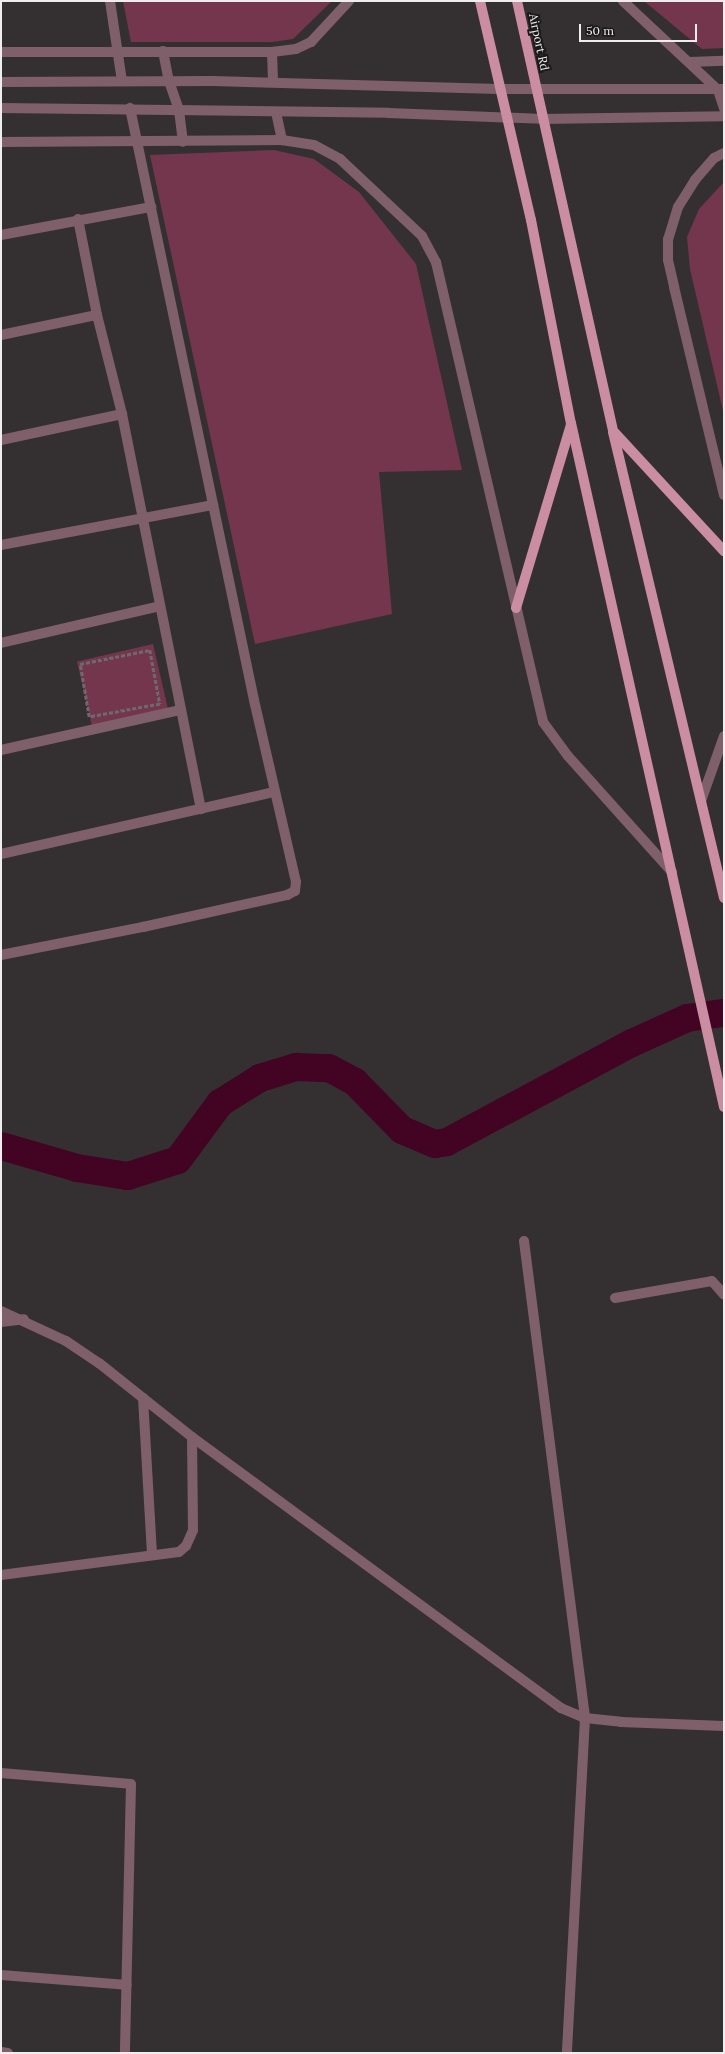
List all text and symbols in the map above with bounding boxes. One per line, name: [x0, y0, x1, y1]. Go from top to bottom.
street label: Airport Rd: [526, 12, 552, 72]
scale bar: [581, 16, 699, 42]
text: 50 m: [586, 23, 614, 38]

